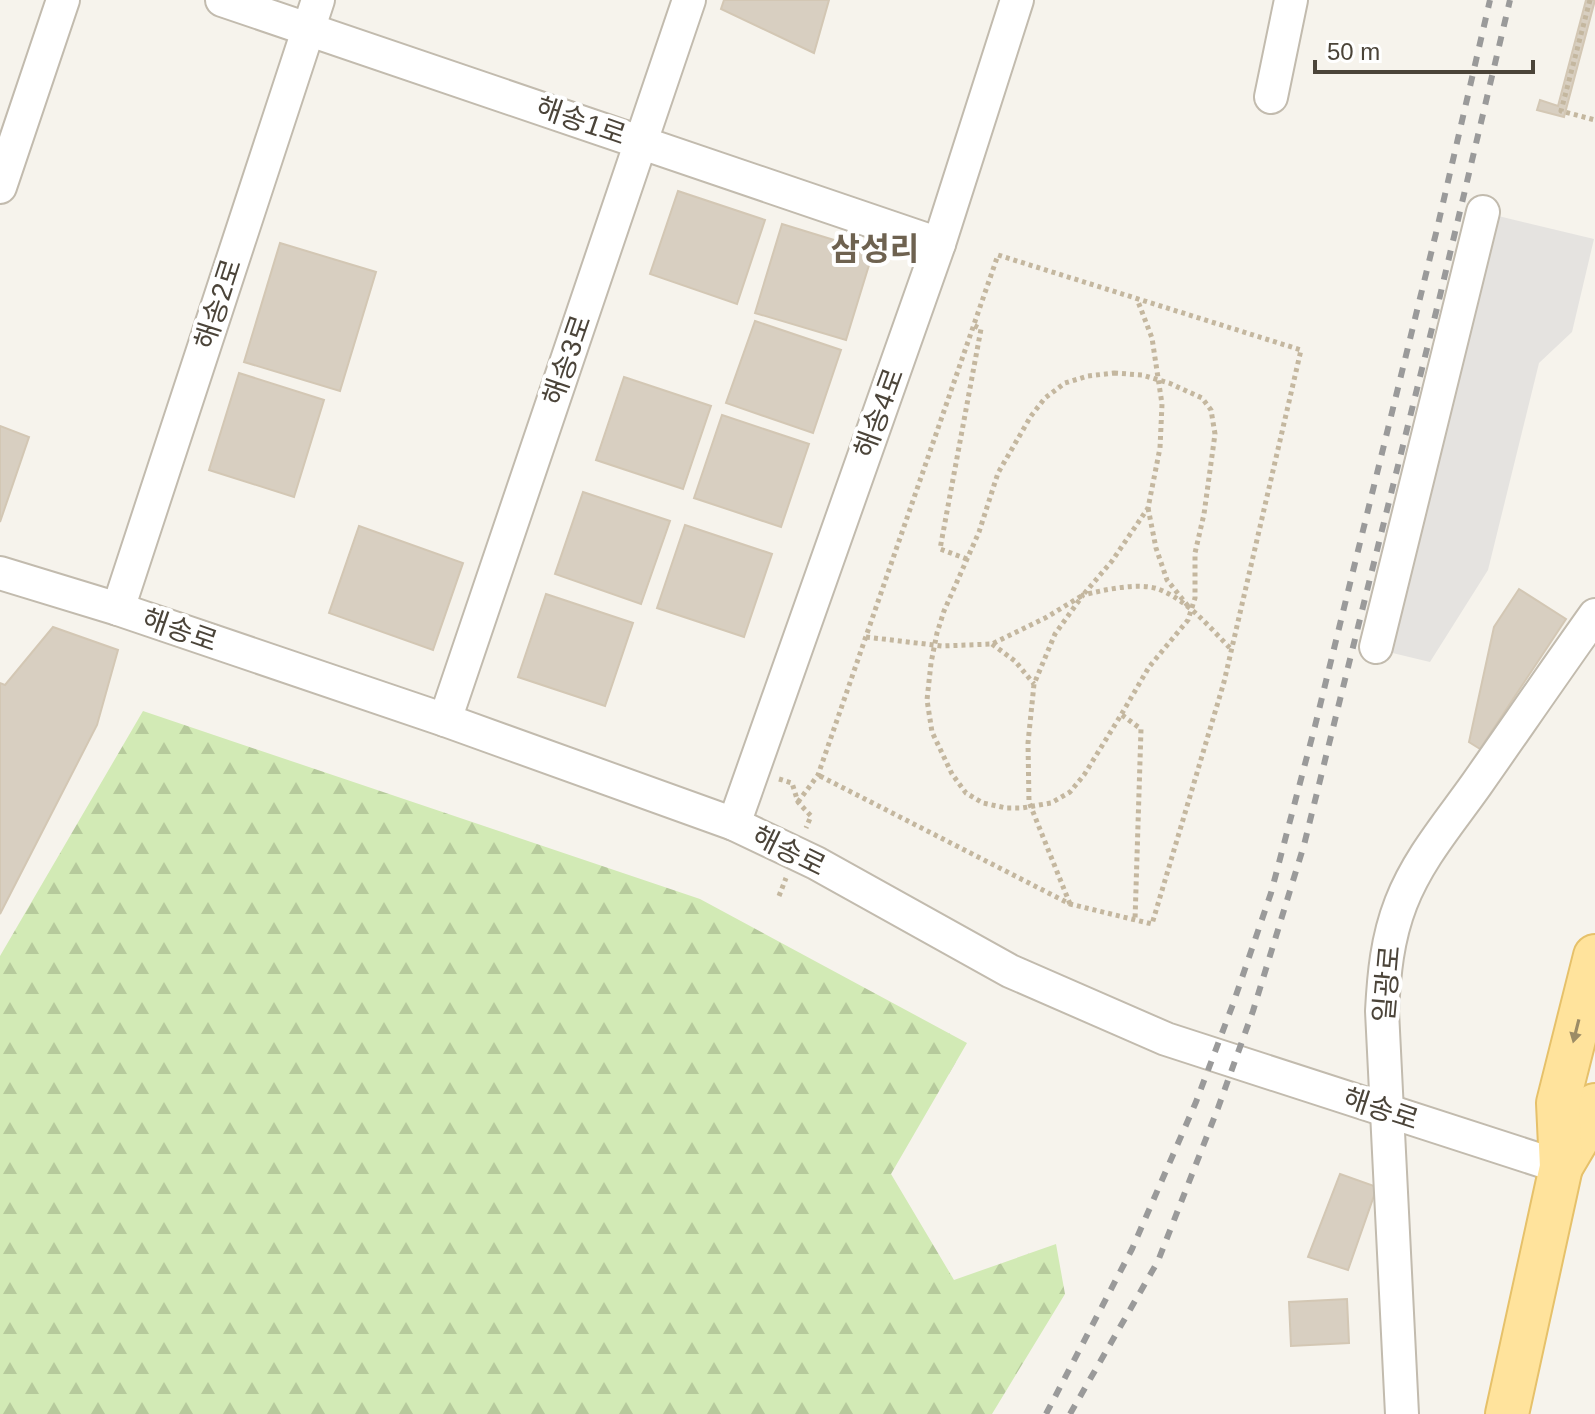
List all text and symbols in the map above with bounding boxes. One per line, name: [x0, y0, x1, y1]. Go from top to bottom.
scale bar: [1315, 24, 1533, 74]
text: 50 m: [1327, 38, 1380, 65]
street label: 해송1로: [532, 91, 630, 151]
district label: 삼성리: [831, 231, 919, 267]
street label: 해송2로: [189, 255, 247, 353]
street label: 해송3로: [537, 311, 597, 409]
street label: 해송4로: [849, 364, 909, 462]
street label: 해송로: [138, 603, 222, 657]
street label: 해송로: [747, 820, 831, 882]
street label: 일광로: [1368, 944, 1406, 1024]
one-way arrow: [1570, 1019, 1582, 1044]
street label: 해송로: [1339, 1082, 1423, 1136]

